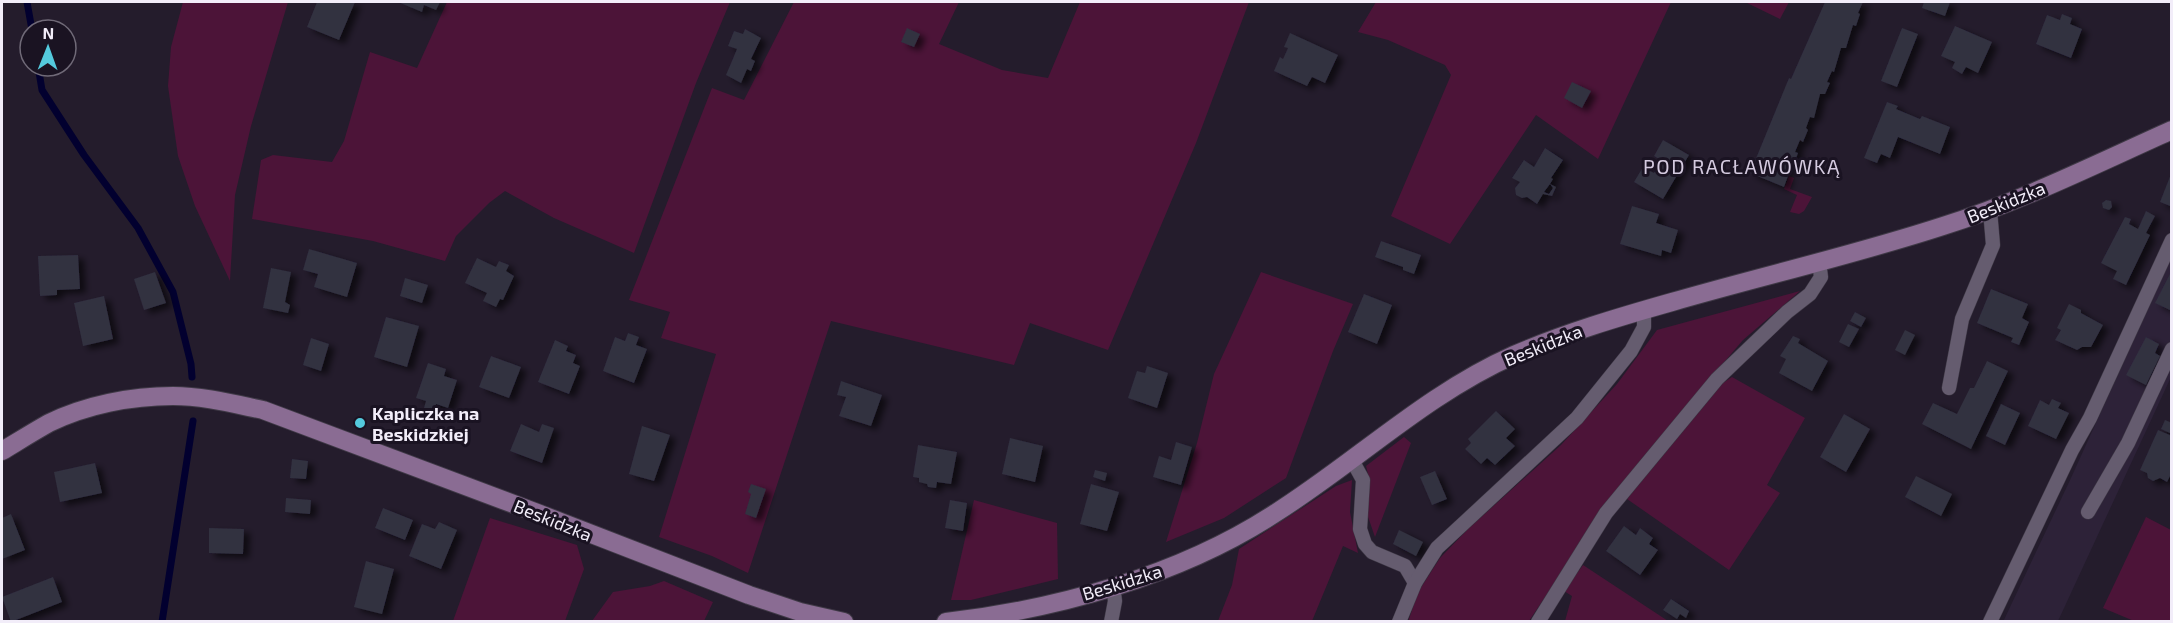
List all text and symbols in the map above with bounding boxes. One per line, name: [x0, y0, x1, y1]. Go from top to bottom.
north arrow: [18, 18, 78, 78]
text: N: [42, 23, 54, 42]
district label: POD RACŁAWÓWKĄ: [1643, 154, 1841, 178]
street label: Beskidzka: [1964, 176, 2048, 228]
street label: Beskidzka: [1501, 319, 1585, 371]
place label: Kapliczka na Beskidzkiej: [372, 402, 479, 445]
marker: Kapliczka na Beskidzkiej: [353, 416, 367, 430]
street label: Beskidzka: [511, 494, 595, 546]
street label: Beskidzka: [1080, 559, 1164, 605]

